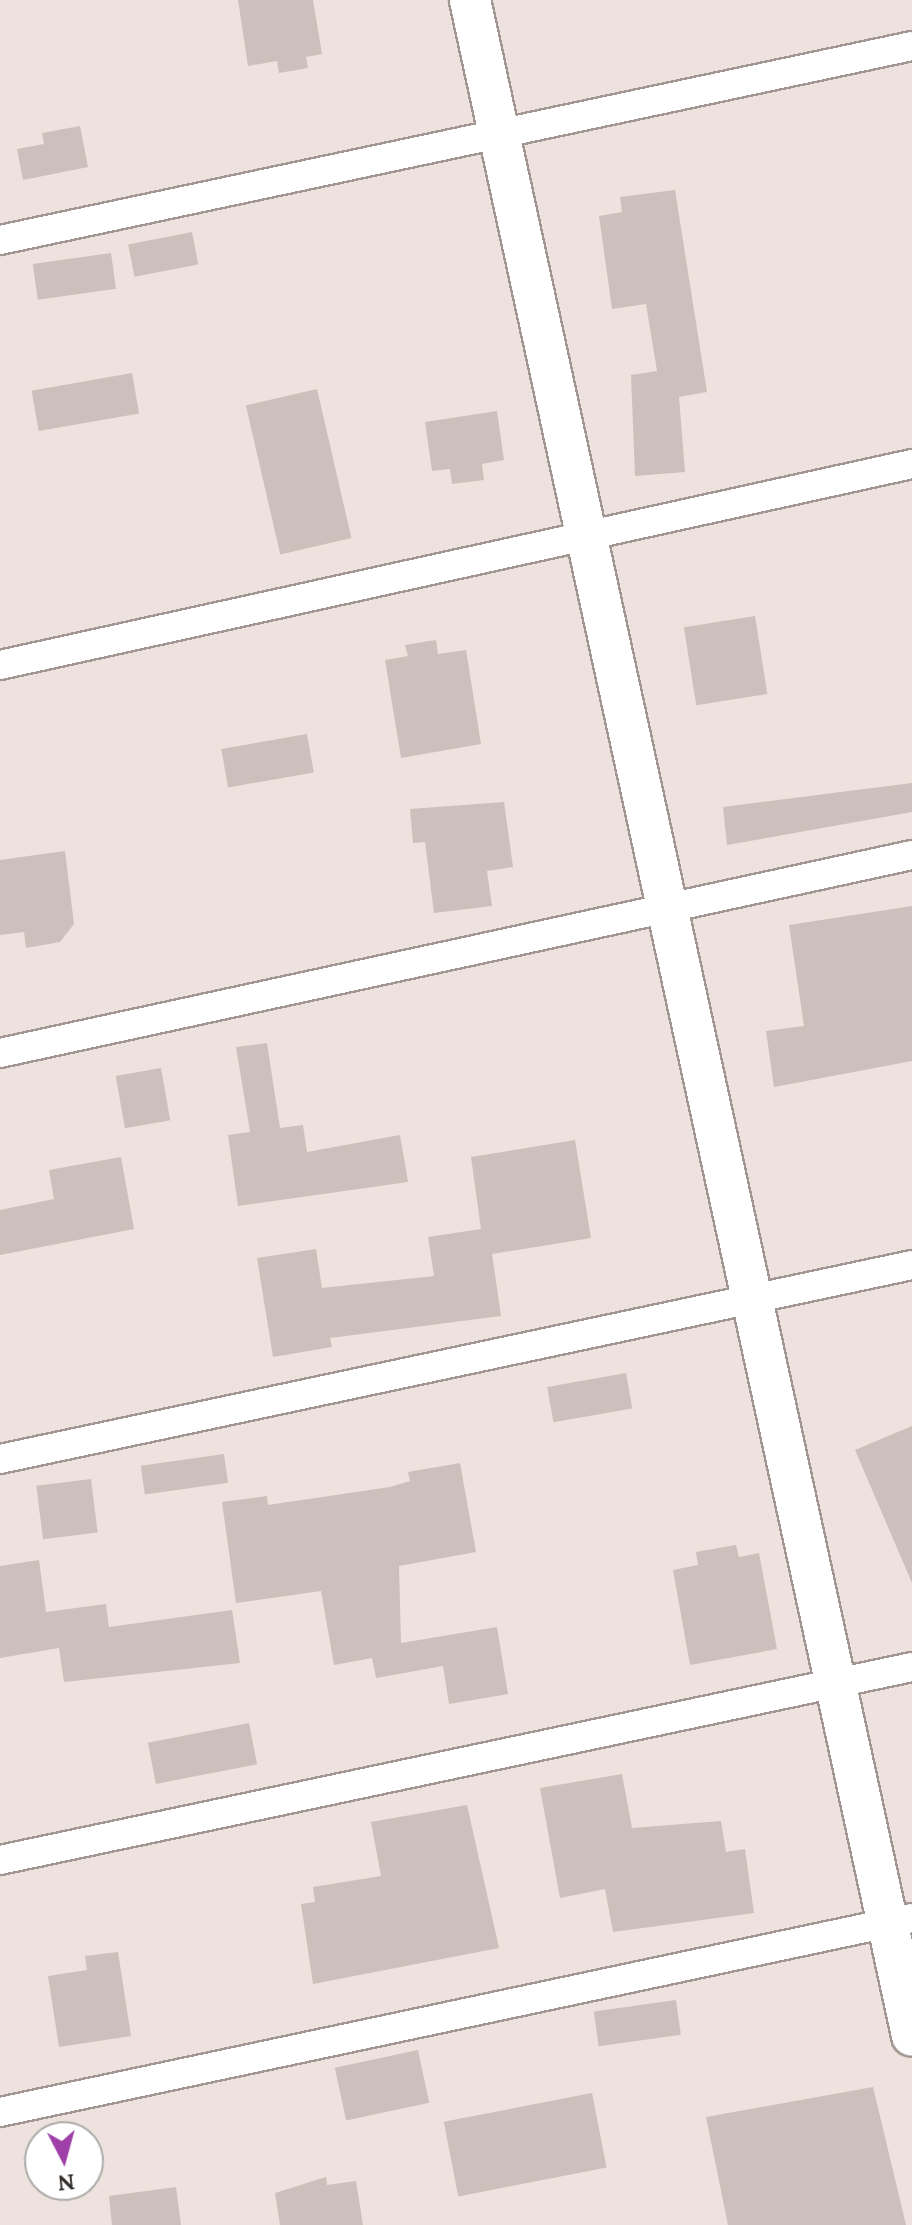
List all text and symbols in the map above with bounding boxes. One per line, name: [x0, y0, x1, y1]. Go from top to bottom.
north arrow: [24, 2121, 104, 2201]
text: N: [56, 2168, 76, 2198]

